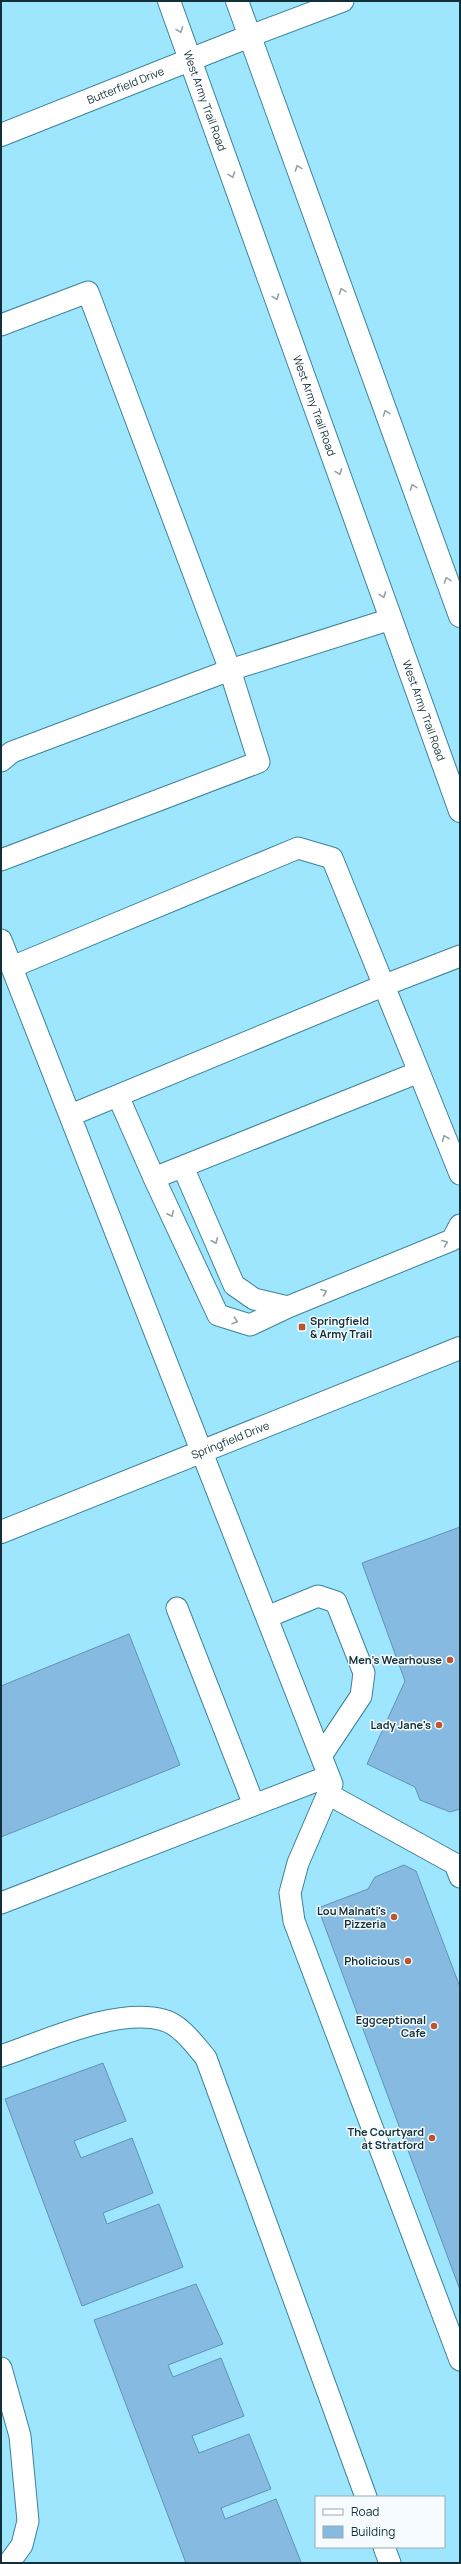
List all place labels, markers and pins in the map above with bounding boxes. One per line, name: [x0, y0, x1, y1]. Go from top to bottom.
place label: Springfield & Army Trail: [310, 1313, 372, 1341]
marker: Springfield & Army Trail: [297, 1322, 307, 1332]
place label: Men's Wearhouse: [349, 1652, 442, 1667]
marker: Men's Wearhouse: [445, 1655, 455, 1665]
place label: Lady Jane's: [370, 1717, 431, 1732]
marker: Lady Jane's: [434, 1720, 444, 1730]
place label: Lou Malnati's Pizzeria: [317, 1903, 386, 1931]
marker: Lou Malnati's Pizzeria: [389, 1912, 399, 1922]
place label: Pholicious: [344, 1953, 400, 1968]
marker: Pholicious: [403, 1956, 413, 1966]
place label: Eggceptional Cafe: [356, 2012, 426, 2040]
marker: Eggceptional Cafe: [429, 2021, 439, 2031]
place label: The Courtyard at Stratford: [347, 2124, 424, 2152]
marker: The Courtyard at Stratford: [427, 2133, 437, 2143]

